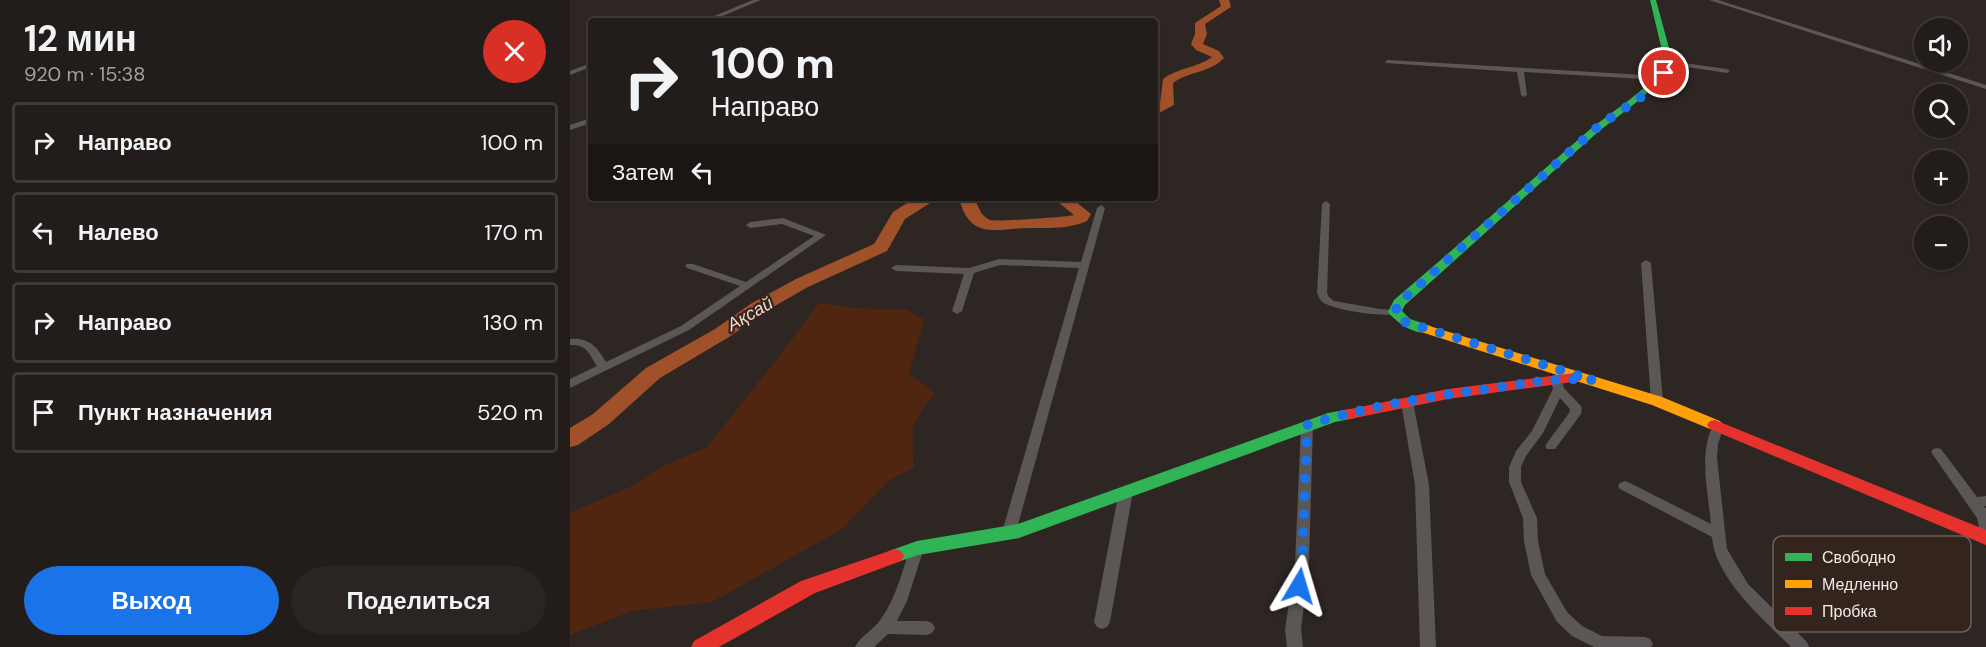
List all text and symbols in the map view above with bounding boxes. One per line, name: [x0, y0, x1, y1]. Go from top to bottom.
text: 12 мин: [24, 15, 137, 62]
map controls: [1914, 18, 1968, 270]
button: sound: [1914, 18, 1968, 72]
button: close: [483, 20, 546, 83]
text: 100 m: [711, 36, 835, 91]
icon: right: [612, 42, 690, 120]
pin: [1638, 47, 1689, 98]
icon: arrive: [1647, 56, 1680, 89]
text: 920 m · 15:38: [24, 61, 145, 87]
button: search: [1914, 84, 1968, 138]
text: Направо: [711, 89, 819, 124]
icon: right: [27, 126, 60, 159]
text: Направо: [78, 128, 172, 157]
text: 100 m: [481, 128, 543, 157]
button: +: [1914, 150, 1968, 204]
icon: left: [686, 156, 719, 189]
text: Затем: [612, 158, 674, 187]
icon: left: [27, 216, 60, 249]
button: −: [1914, 216, 1968, 270]
text: Налево: [78, 218, 159, 247]
text: 170 m: [484, 218, 543, 247]
water label: Ақсай: [722, 291, 777, 337]
icon: right: [27, 306, 60, 339]
text: Направо: [78, 308, 172, 337]
text: 130 m: [483, 308, 543, 337]
icon: arrive: [27, 396, 60, 429]
text: Пункт назначения: [78, 398, 273, 427]
text: 520 m: [477, 398, 543, 427]
legend: [1773, 536, 1971, 632]
text: Свободно: [1822, 547, 1896, 568]
position arrow: [1267, 554, 1331, 618]
button: Выход: [24, 566, 279, 635]
button: Поделиться: [291, 566, 546, 635]
text: Медленно: [1822, 574, 1898, 595]
text: Пробка: [1822, 601, 1877, 622]

